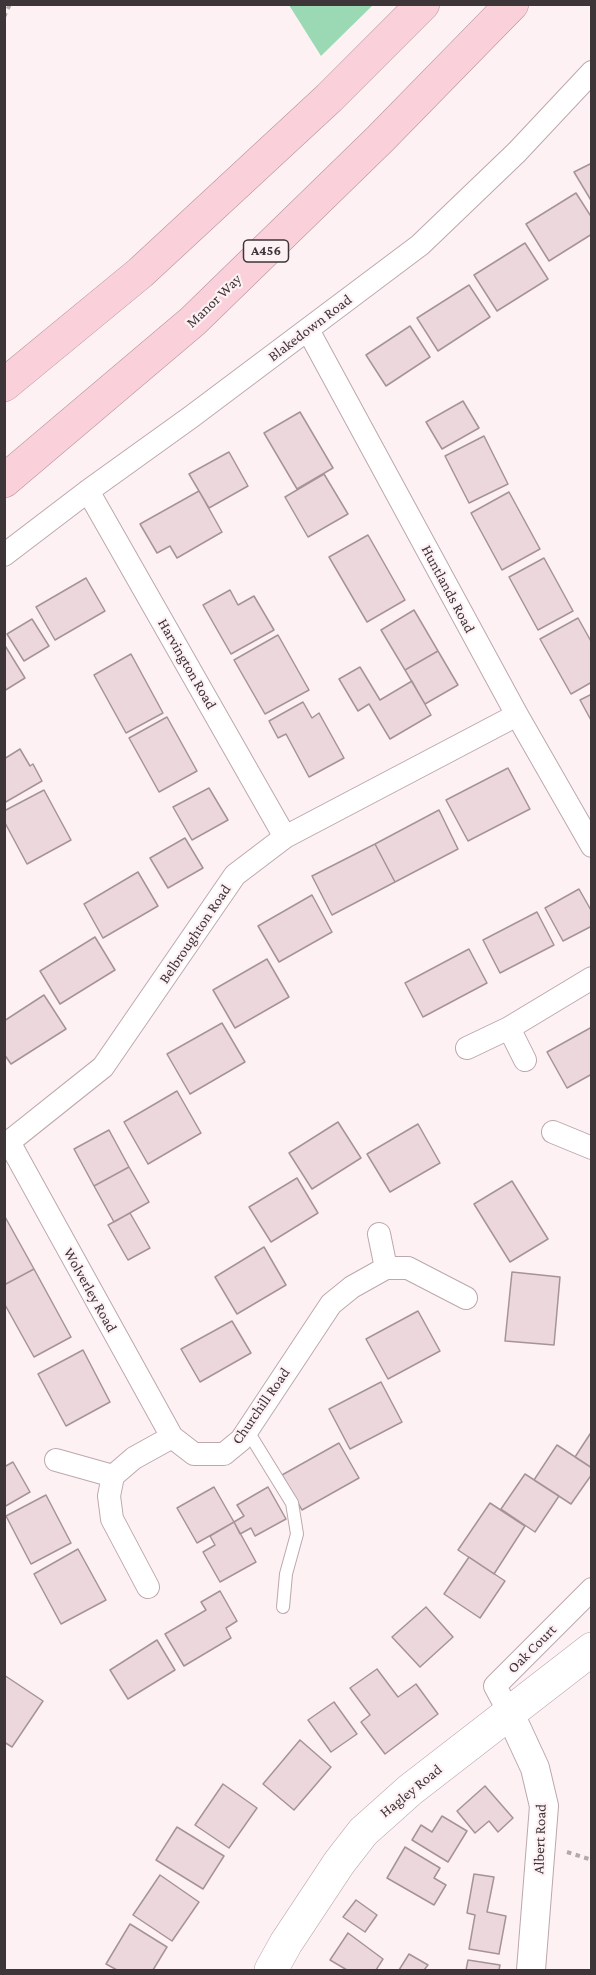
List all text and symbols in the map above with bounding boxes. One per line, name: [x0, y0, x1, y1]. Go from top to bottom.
road number: A456: [244, 240, 288, 262]
street label: Manor Way: [183, 270, 245, 332]
street label: Blakedown Road: [264, 291, 356, 365]
street label: Huntlands Road: [417, 542, 479, 636]
street label: Harvington Road: [154, 615, 220, 713]
street label: Belbroughton Road: [155, 881, 235, 987]
street label: Wolverley Road: [59, 1245, 121, 1335]
street label: Churchill Road: [228, 1364, 294, 1448]
street label: Oak Court: [504, 1621, 560, 1677]
street label: Hagley Road: [376, 1761, 446, 1821]
street label: Albert Road: [530, 1804, 550, 1874]

